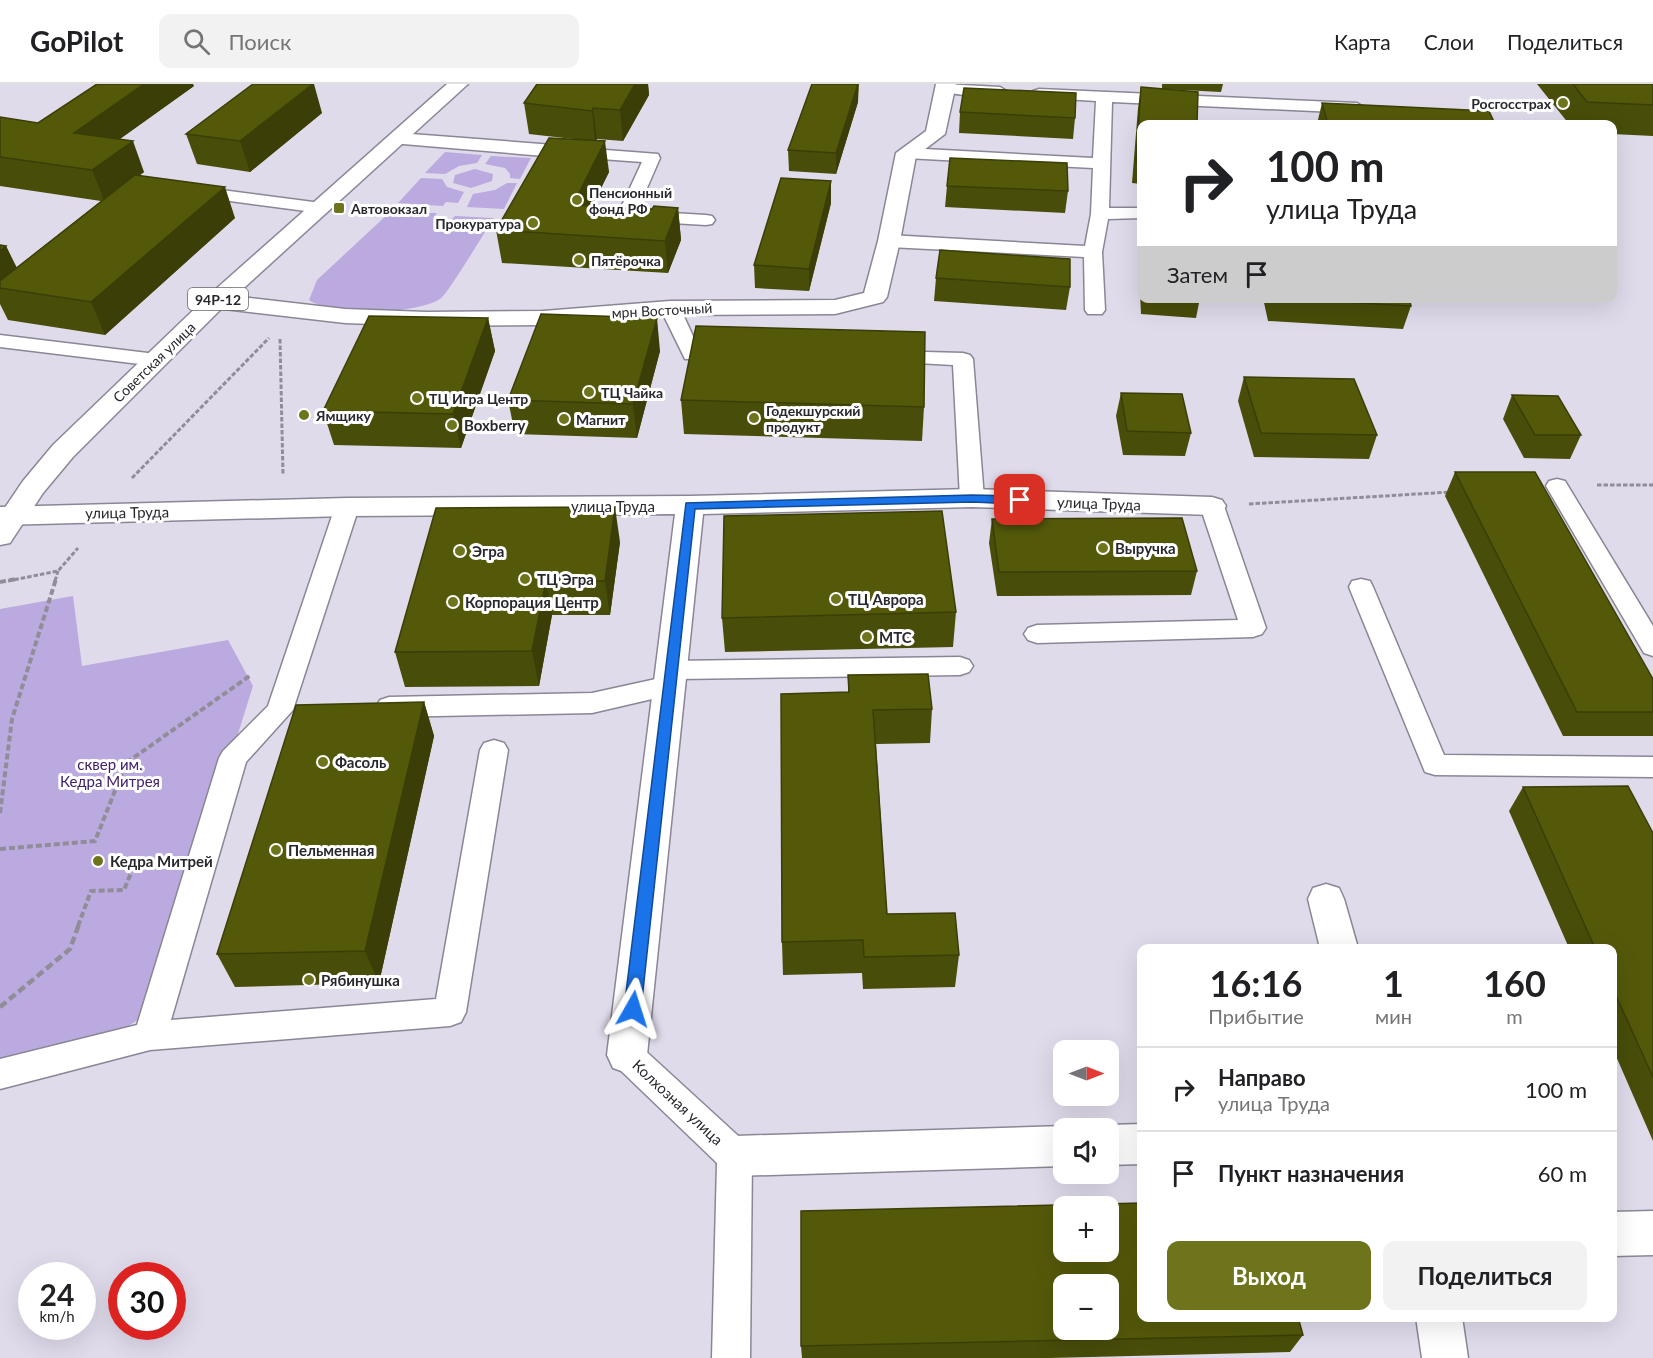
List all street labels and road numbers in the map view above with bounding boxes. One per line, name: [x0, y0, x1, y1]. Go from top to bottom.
road number: 94Р-12: [188, 288, 248, 310]
street label: мрн Восточный: [611, 299, 713, 321]
street label: Советская улица: [109, 318, 199, 406]
street label: улица Труда: [1057, 493, 1141, 513]
street label: улица Труда: [571, 497, 655, 515]
street label: улица Труда: [85, 502, 169, 522]
street label: Колхозная улица: [629, 1056, 727, 1148]

